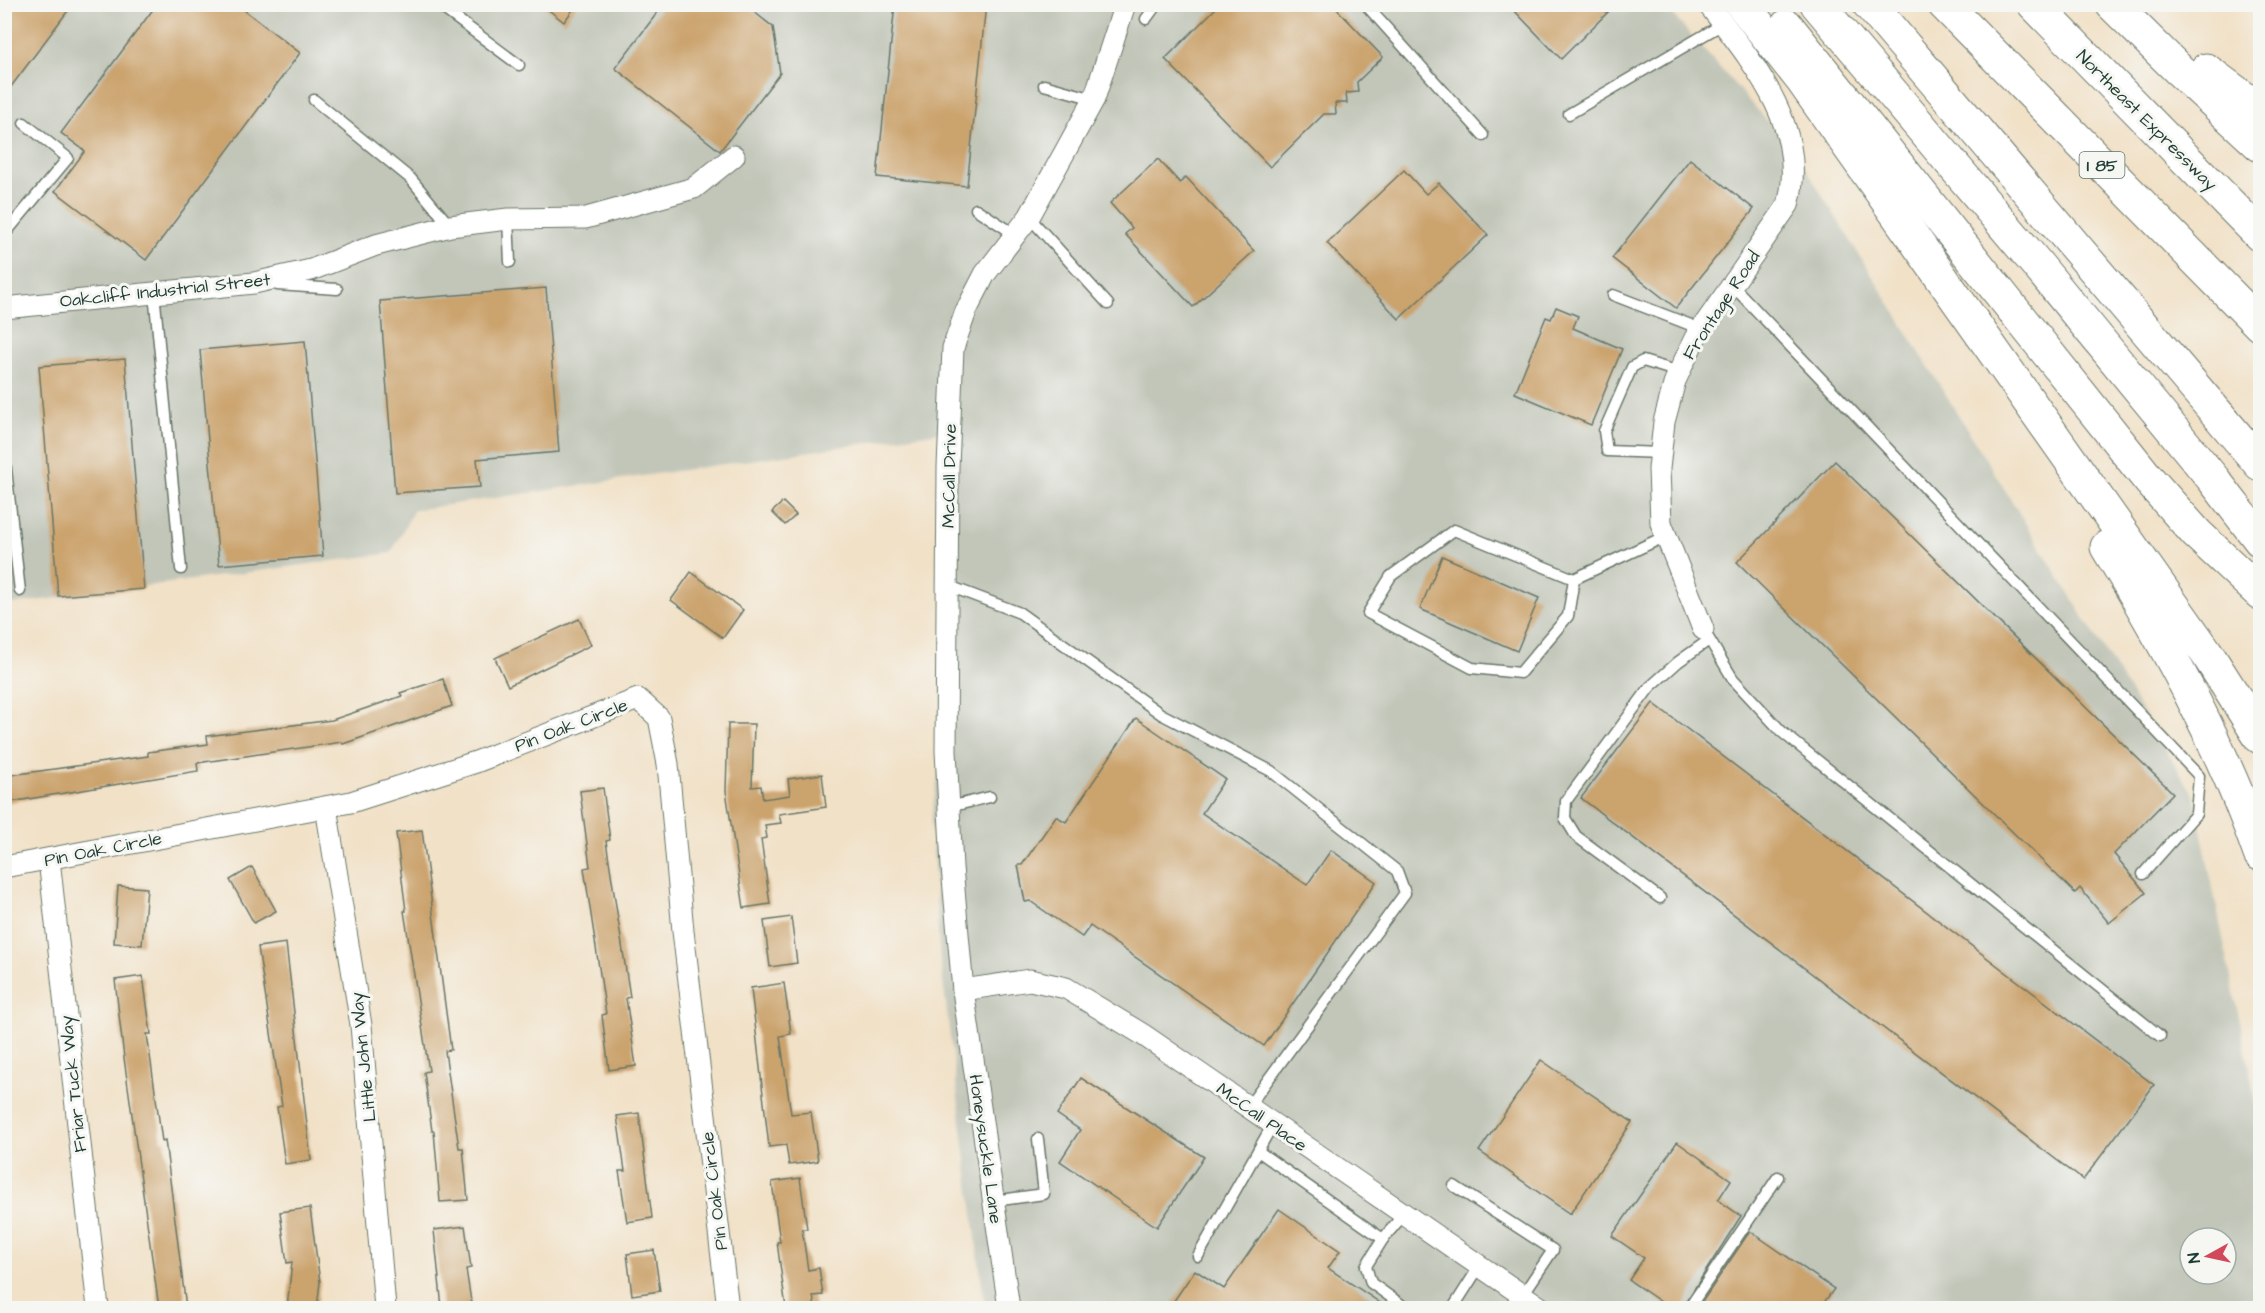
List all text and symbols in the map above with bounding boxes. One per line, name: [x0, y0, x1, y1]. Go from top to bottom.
street label: Northeast Expressway: [2070, 44, 2223, 197]
road number: I 85: [2080, 152, 2124, 178]
street label: Frontage Road: [1677, 246, 1767, 365]
street label: Oakcliff Industrial Street: [59, 267, 272, 314]
street label: McCall Drive: [936, 423, 963, 528]
street label: Pin Oak Circle: [511, 692, 632, 759]
street label: Pin Oak Circle: [42, 826, 164, 873]
street label: Little John Way: [344, 991, 384, 1123]
street label: Friar Tuck Way: [54, 1014, 94, 1154]
street label: Honeysuckle Lane: [962, 1073, 1008, 1226]
street label: McCall Place: [1211, 1077, 1312, 1158]
street label: Pin Oak Circle: [695, 1130, 734, 1252]
north arrow: [2178, 1226, 2238, 1286]
text: N: [2183, 1251, 2206, 1264]

